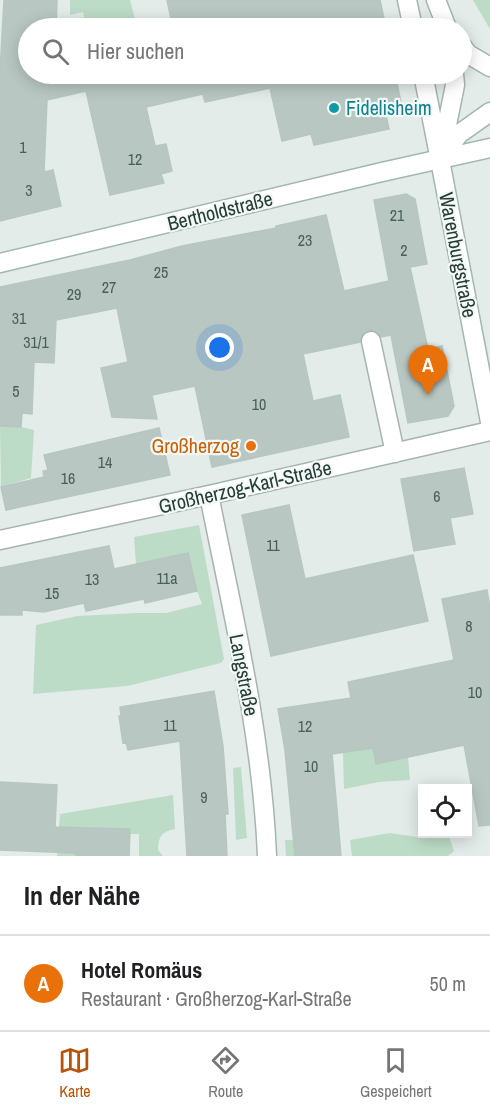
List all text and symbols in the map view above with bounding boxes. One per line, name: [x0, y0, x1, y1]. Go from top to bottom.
search box: [18, 18, 472, 84]
icon: search: [39, 35, 72, 68]
text: Hier suchen: [87, 36, 184, 66]
place label: Fidelisheim: [346, 94, 432, 121]
marker: Fidelisheim: [327, 101, 341, 115]
house number: 1: [19, 136, 27, 158]
house number: 12: [128, 148, 142, 170]
house number: 3: [25, 179, 33, 201]
street label: Bertholdstraße: [164, 184, 275, 237]
street label: Warenburgstraße: [433, 190, 484, 320]
house number: 21: [390, 204, 405, 226]
house number: 23: [298, 229, 312, 251]
house number: 2: [400, 239, 408, 261]
house number: 25: [154, 261, 168, 283]
house number: 27: [102, 276, 116, 298]
house number: 29: [67, 283, 81, 305]
house number: 31: [12, 307, 27, 329]
house number: 31/1: [23, 331, 49, 353]
your location: [205, 333, 234, 362]
pin: A: [408, 346, 448, 395]
house number: 5: [12, 380, 20, 402]
house number: 10: [252, 393, 266, 415]
place label: Großherzog: [152, 432, 239, 459]
marker: Großherzog: [244, 439, 258, 453]
house number: 14: [98, 451, 112, 473]
street label: Großherzog-Karl-Straße: [156, 453, 334, 520]
house number: 16: [61, 467, 75, 489]
house number: 6: [433, 485, 441, 507]
house number: 11: [266, 534, 281, 556]
house number: 11a: [157, 567, 178, 589]
house number: 13: [85, 568, 99, 590]
house number: 15: [45, 582, 59, 604]
house number: 8: [465, 615, 473, 637]
street label: Langstraße: [223, 632, 266, 718]
house number: 10: [468, 681, 482, 703]
house number: 11: [163, 714, 178, 736]
house number: 12: [298, 715, 312, 737]
house number: 10: [304, 755, 318, 777]
map controls: [418, 784, 472, 838]
button: locate: [418, 784, 472, 838]
house number: 9: [200, 786, 208, 808]
text: In der Nähe: [24, 878, 140, 913]
text: Hotel Romäus: [81, 955, 202, 985]
text: A: [38, 970, 49, 997]
text: 50 m: [430, 970, 466, 997]
text: Restaurant · Großherzog-Karl-Straße: [81, 985, 352, 1012]
tab: Karte: [58, 1044, 91, 1102]
tab: Route: [208, 1044, 243, 1102]
tab: Gespeichert: [360, 1044, 432, 1102]

